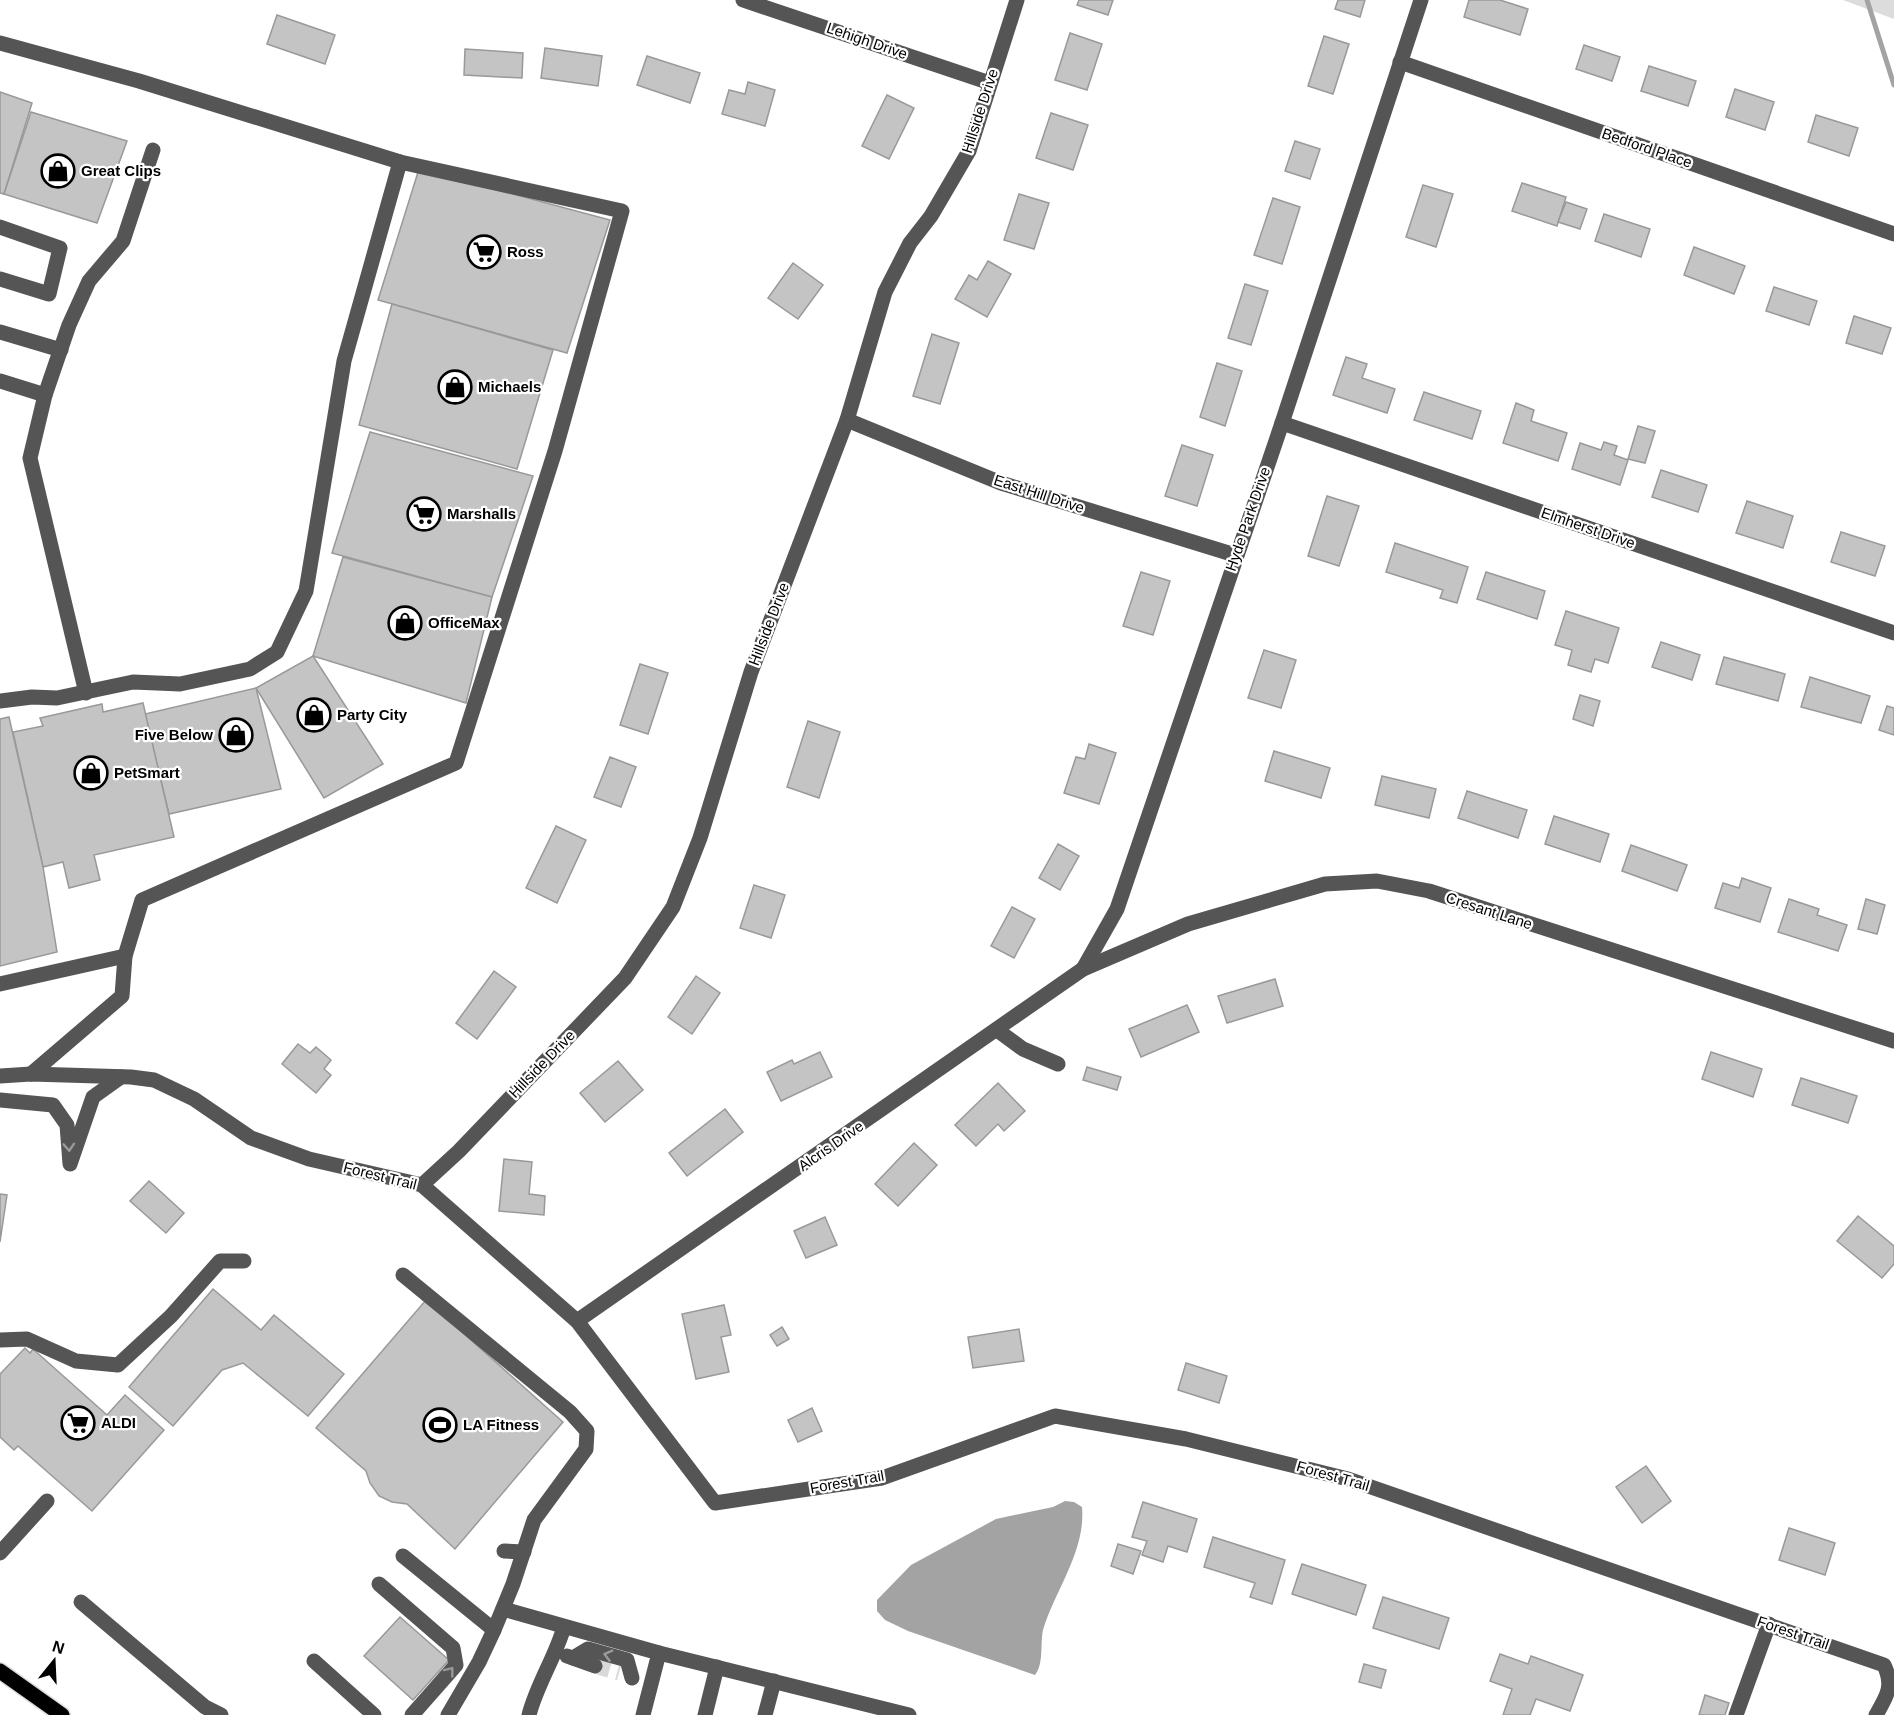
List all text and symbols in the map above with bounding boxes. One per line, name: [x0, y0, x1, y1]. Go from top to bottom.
street label: Lehigh Drive: [825, 19, 910, 62]
street label: Hillside Drive: [958, 67, 1001, 155]
street label: Bedford Place: [1600, 124, 1694, 171]
shop icon: Great Clips: [40, 153, 76, 189]
place label: Great Clips: [81, 162, 161, 179]
supermarket icon: Ross: [466, 234, 502, 270]
place label: Ross: [507, 243, 544, 260]
shop icon: Michaels: [437, 369, 473, 405]
place label: Michaels: [478, 378, 541, 395]
street label: Hyde Park Drive: [1222, 464, 1273, 573]
street label: East Hill Drive: [992, 471, 1087, 516]
supermarket icon: Marshalls: [406, 496, 442, 532]
street label: Elmherst Drive: [1539, 503, 1637, 552]
place label: Marshalls: [447, 505, 516, 522]
street label: Hillside Drive: [745, 580, 792, 668]
shop icon: OfficeMax: [387, 605, 423, 641]
place label: OfficeMax: [428, 614, 500, 631]
shop icon: Party City: [296, 697, 332, 733]
place label: Party City: [337, 706, 408, 723]
shop icon: Five Below: [218, 717, 254, 753]
place label: Five Below: [135, 726, 213, 743]
shop icon: PetSmart: [73, 755, 109, 791]
place label: PetSmart: [114, 764, 180, 781]
street label: Cresant Lane: [1444, 889, 1535, 933]
street label: Hillside Drive: [505, 1026, 578, 1101]
street label: Alcris Drive: [795, 1117, 867, 1174]
one-way arrow: [62, 1143, 75, 1152]
street label: Forest Trail: [342, 1158, 419, 1193]
supermarket icon: ALDI: [60, 1405, 96, 1441]
sports icon: LA Fitness: [422, 1407, 458, 1443]
place label: ALDI: [101, 1414, 136, 1431]
place label: LA Fitness: [463, 1416, 539, 1433]
street label: Forest Trail: [1295, 1457, 1372, 1494]
street label: Forest Trail: [808, 1467, 885, 1496]
street label: Forest Trail: [1755, 1612, 1831, 1653]
north arrow: [24, 1631, 84, 1691]
text: N: [50, 1637, 67, 1657]
one-way arrow: [603, 1650, 614, 1662]
one-way arrow: [442, 1667, 453, 1678]

